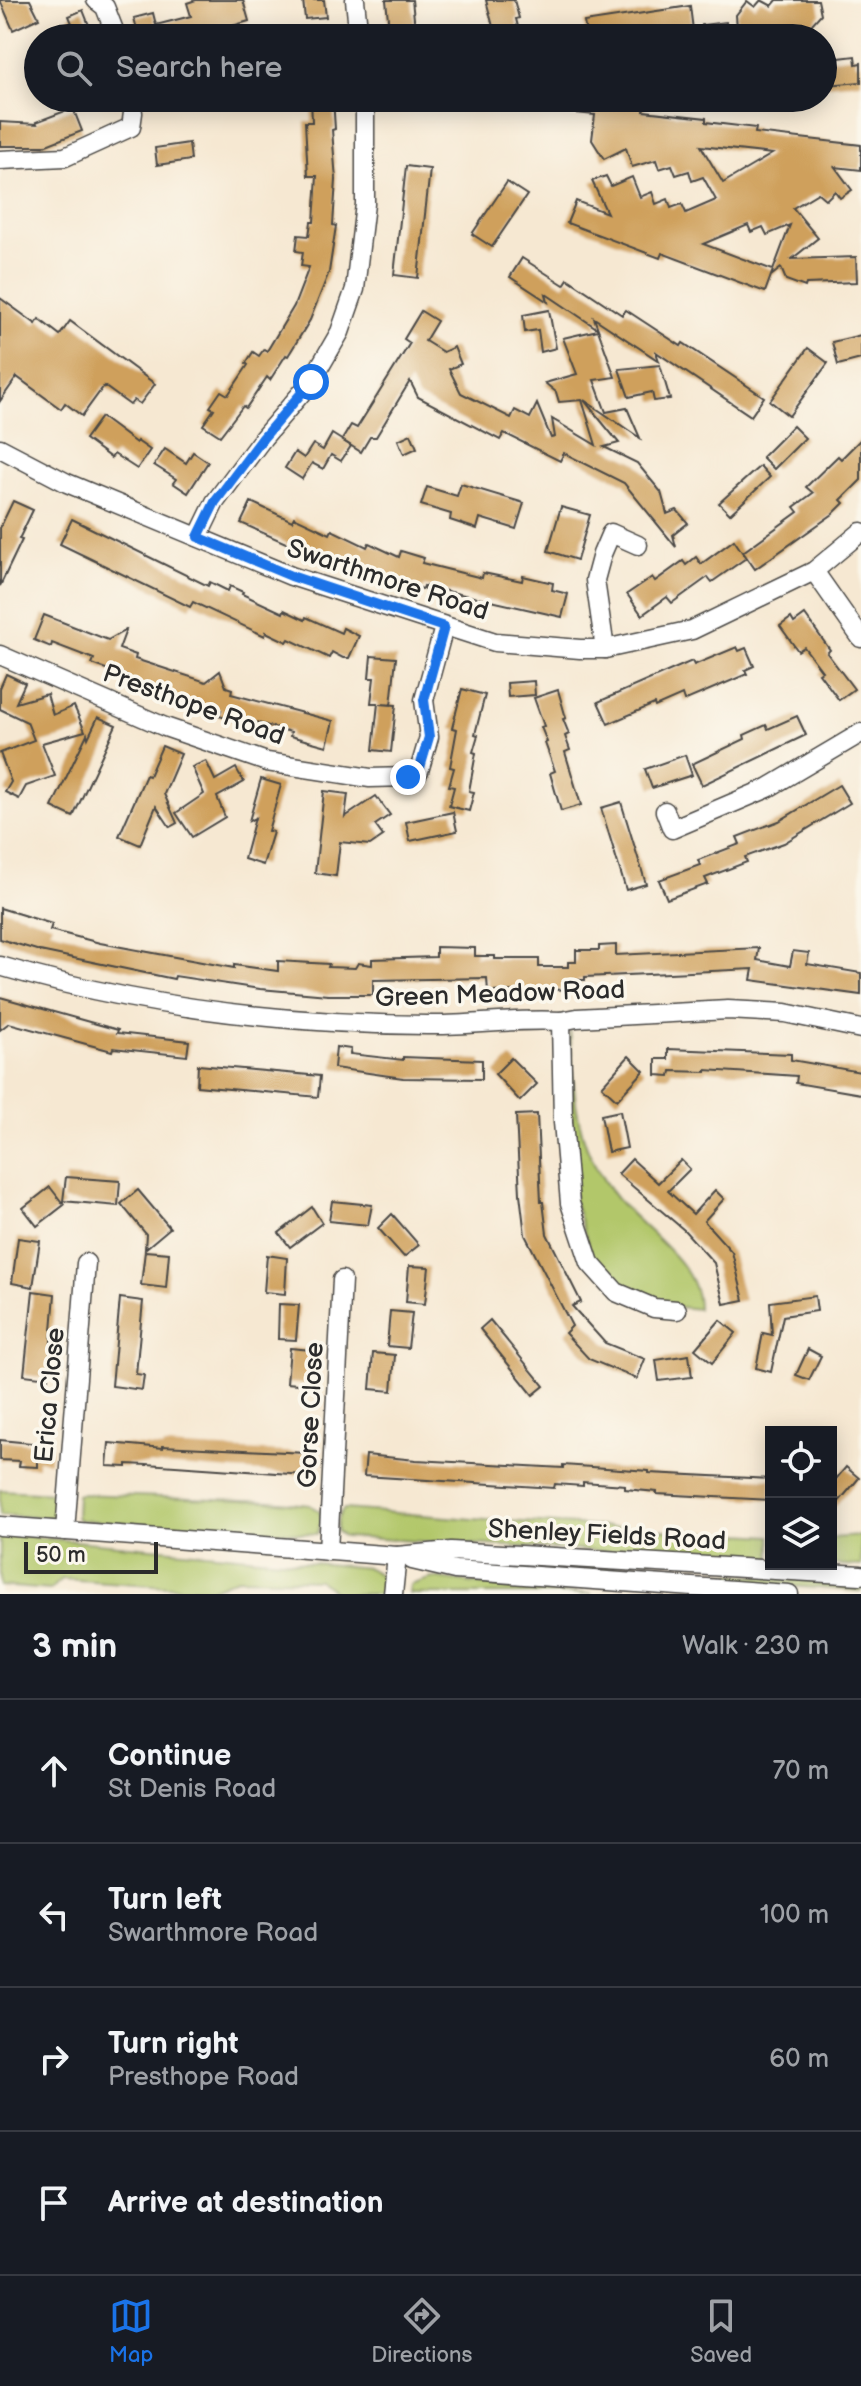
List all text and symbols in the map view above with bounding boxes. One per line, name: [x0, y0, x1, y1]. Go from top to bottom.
search box: [24, 24, 837, 112]
icon: search: [52, 46, 96, 90]
text: Search here: [116, 50, 282, 86]
route start: [293, 364, 329, 400]
street label: Swarthmore Road: [283, 533, 492, 628]
street label: Presthope Road: [98, 658, 289, 753]
route end: [390, 759, 426, 795]
street label: Green Meadow Road: [374, 975, 626, 1014]
street label: Erica Close: [29, 1326, 72, 1464]
street label: Gorse Close: [292, 1341, 331, 1489]
map controls: [765, 1426, 837, 1570]
button: locate: [765, 1426, 837, 1498]
button: layers: [765, 1498, 837, 1570]
street label: Shenley Fields Road: [487, 1514, 727, 1557]
scale bar: [24, 1538, 158, 1574]
text: 50 m: [36, 1542, 86, 1569]
text: 3 min: [32, 1626, 117, 1667]
text: Walk · 230 m: [682, 1631, 829, 1662]
text: Continue: [108, 1738, 231, 1774]
icon: ahead: [32, 1749, 76, 1793]
text: 70 m: [772, 1756, 829, 1787]
text: St Denis Road: [108, 1774, 276, 1805]
text: Turn left: [108, 1882, 222, 1918]
icon: left: [32, 1893, 76, 1937]
text: 100 m: [760, 1900, 829, 1931]
text: Swarthmore Road: [108, 1918, 318, 1949]
text: Turn right: [108, 2026, 239, 2062]
icon: right: [32, 2037, 76, 2081]
text: 60 m: [769, 2044, 829, 2075]
text: Presthope Road: [108, 2062, 299, 2093]
icon: arrive: [32, 2181, 76, 2225]
text: Arrive at destination: [108, 2185, 384, 2221]
tab: Map: [109, 2294, 153, 2369]
tab: Directions: [371, 2294, 472, 2369]
tab: Saved: [690, 2294, 752, 2369]

